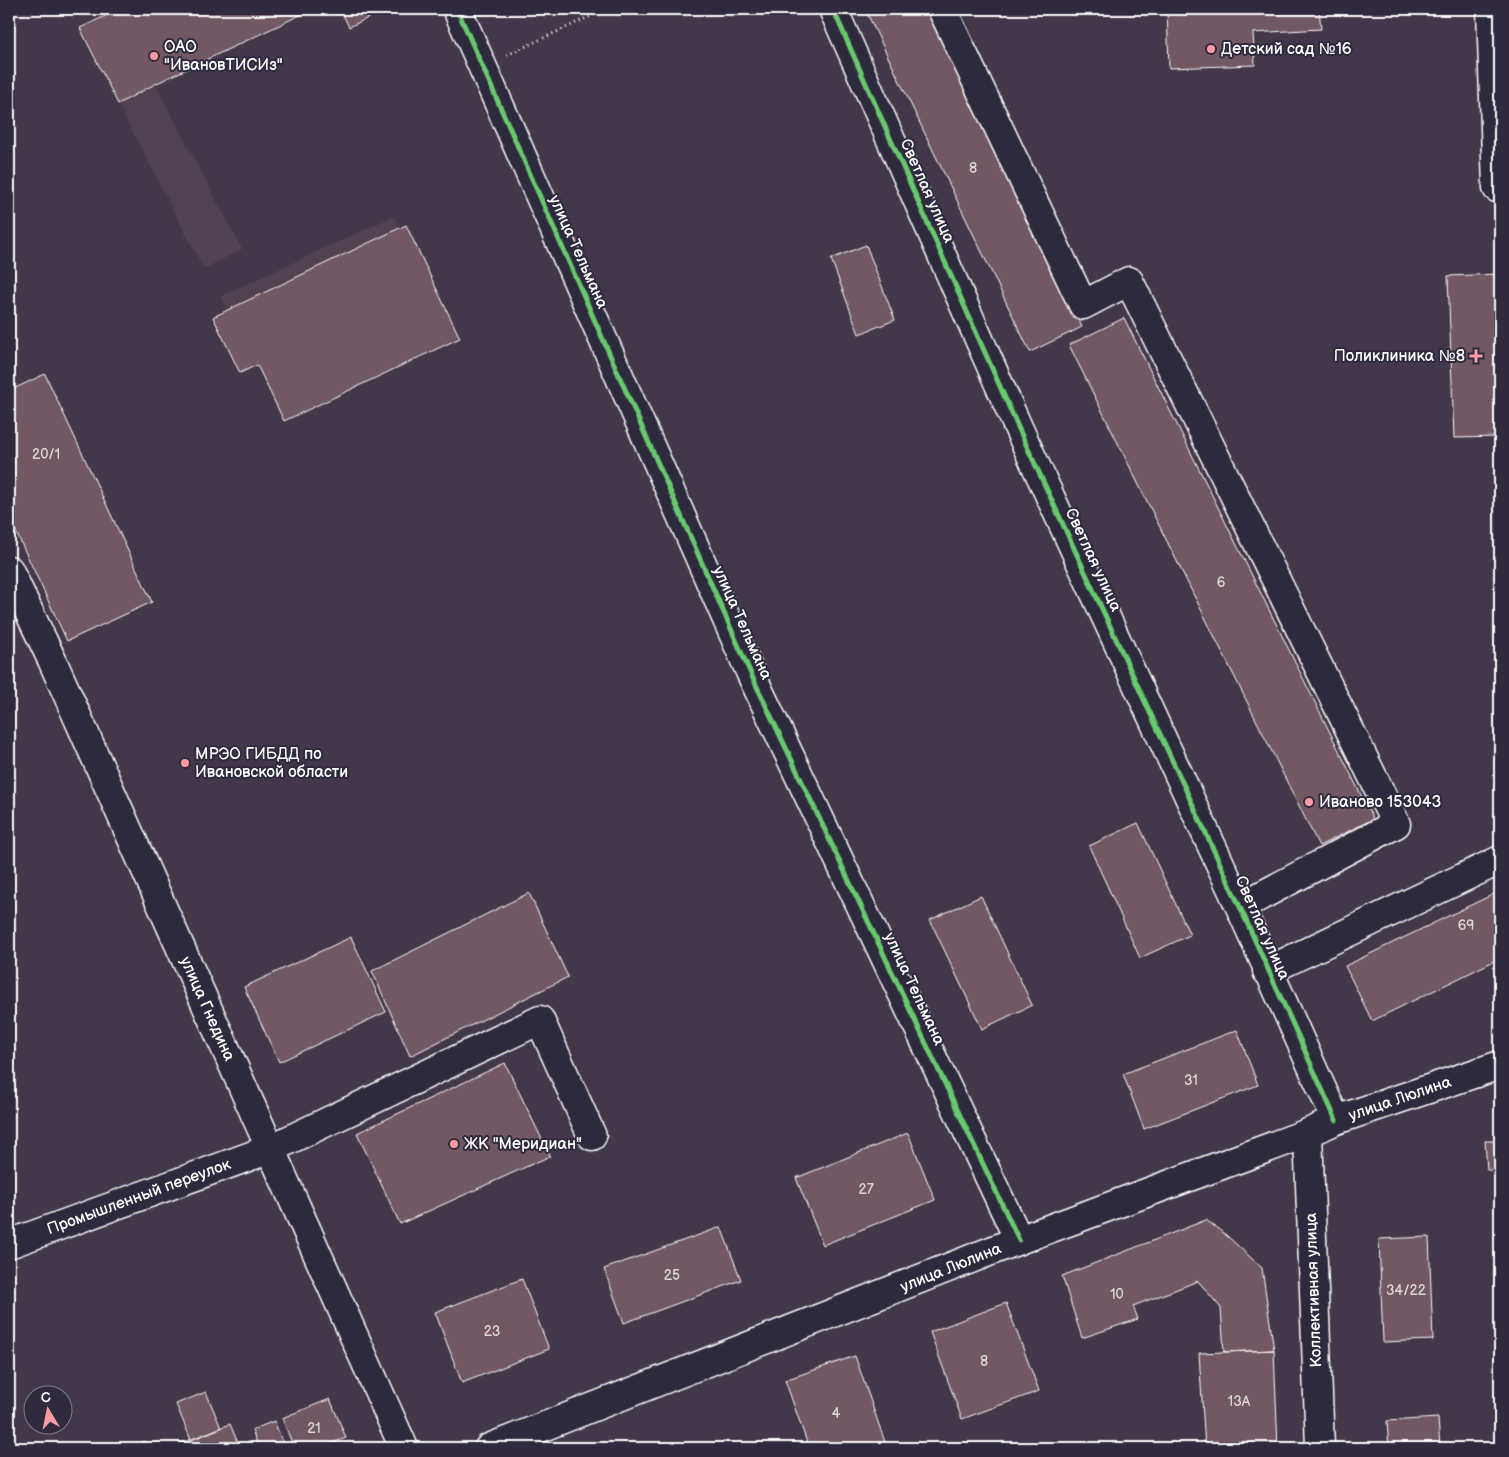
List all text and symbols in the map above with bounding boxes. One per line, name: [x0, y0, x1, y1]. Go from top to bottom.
place label: ОАО "ИвановТИСИз": [164, 38, 283, 75]
place label: Детский сад №16: [1221, 40, 1352, 59]
marker: Детский сад №16: [1205, 43, 1217, 55]
marker: ОАО "ИвановТИСИз": [148, 50, 160, 62]
street label: Светлая улица: [896, 136, 959, 246]
house number: 8: [969, 160, 977, 177]
street label: улица Тельмана: [544, 192, 612, 312]
place label: Поликлиника №8: [1334, 347, 1465, 366]
marker: Поликлиника №8: [1469, 349, 1483, 363]
house number: 20/1: [32, 446, 60, 463]
street label: Светлая улица: [1061, 505, 1125, 615]
street label: улица Тельмана: [708, 563, 776, 683]
house number: 6: [1217, 574, 1226, 591]
place label: МРЭО ГИБДД по Ивановской области: [195, 745, 348, 782]
marker: МРЭО ГИБДД по Ивановской области: [179, 757, 191, 769]
place label: Иваново 153043: [1319, 793, 1441, 812]
marker: Иваново 153043: [1303, 796, 1315, 808]
street label: Светлая улица: [1231, 873, 1294, 983]
house number: 69: [1458, 917, 1474, 934]
street label: улица Тельмана: [880, 930, 949, 1049]
street label: улица Гнедина: [175, 954, 239, 1065]
house number: 31: [1184, 1072, 1198, 1089]
street label: улица Люлина: [1346, 1072, 1454, 1125]
place label: ЖК "Меридиан": [464, 1135, 582, 1154]
marker: ЖК "Меридиан": [448, 1138, 460, 1150]
street label: Промышленный переулок: [44, 1155, 234, 1239]
house number: 27: [858, 1181, 874, 1198]
street label: Коллективная улица: [1302, 1212, 1326, 1368]
street label: улица Люлина: [898, 1239, 1005, 1297]
house number: 25: [664, 1267, 680, 1284]
house number: 34/22: [1386, 1282, 1427, 1299]
house number: 10: [1110, 1286, 1124, 1303]
house number: 23: [484, 1323, 500, 1340]
house number: 8: [980, 1353, 988, 1370]
north arrow: [22, 1384, 72, 1434]
text: С: [40, 1388, 52, 1407]
house number: 13А: [1228, 1393, 1251, 1410]
house number: 4: [832, 1405, 841, 1422]
house number: 21: [307, 1420, 321, 1437]

